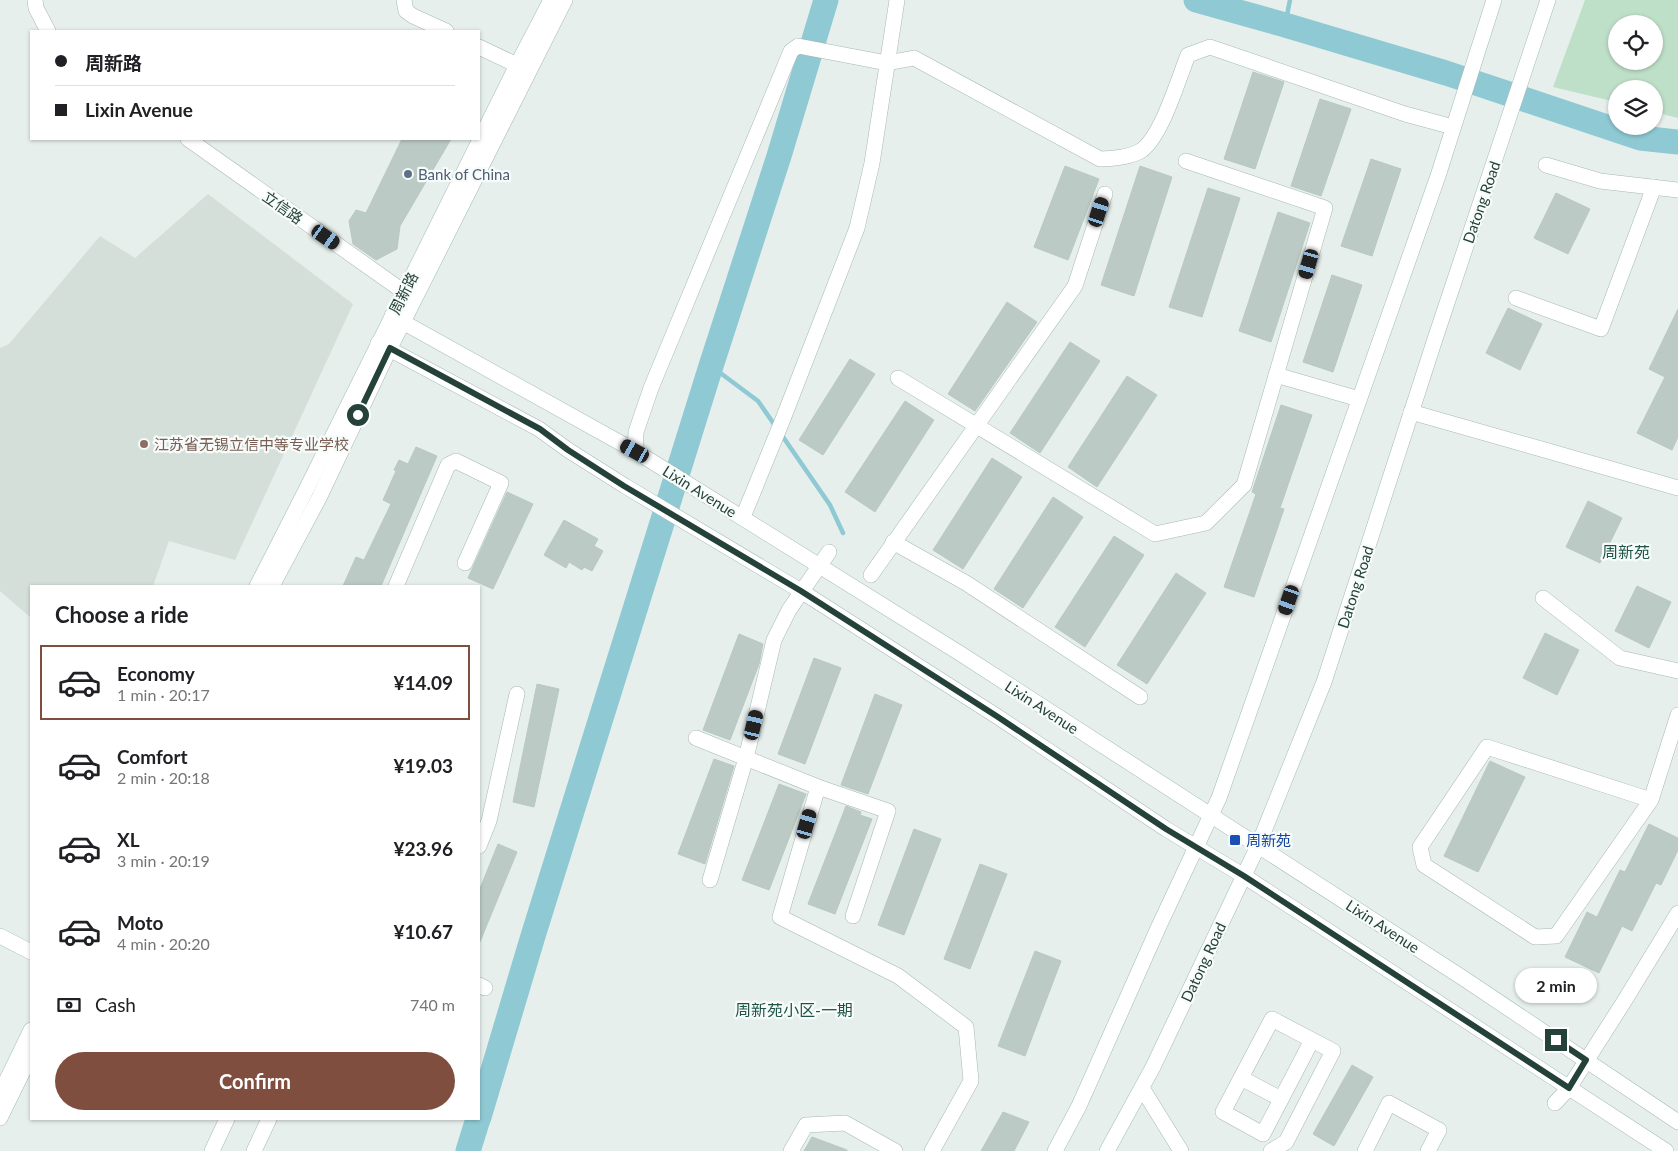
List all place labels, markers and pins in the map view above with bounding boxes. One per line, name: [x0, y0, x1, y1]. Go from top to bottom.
place label: Bank of China: [418, 165, 510, 183]
marker: Bank of China: [402, 168, 414, 180]
place label: 江苏省无锡立信中等专业学校: [154, 435, 349, 453]
marker: 江苏省无锡立信中等专业学校: [138, 438, 150, 450]
place label: 周新苑: [1246, 831, 1291, 849]
marker: 周新苑: [1228, 833, 1242, 847]

